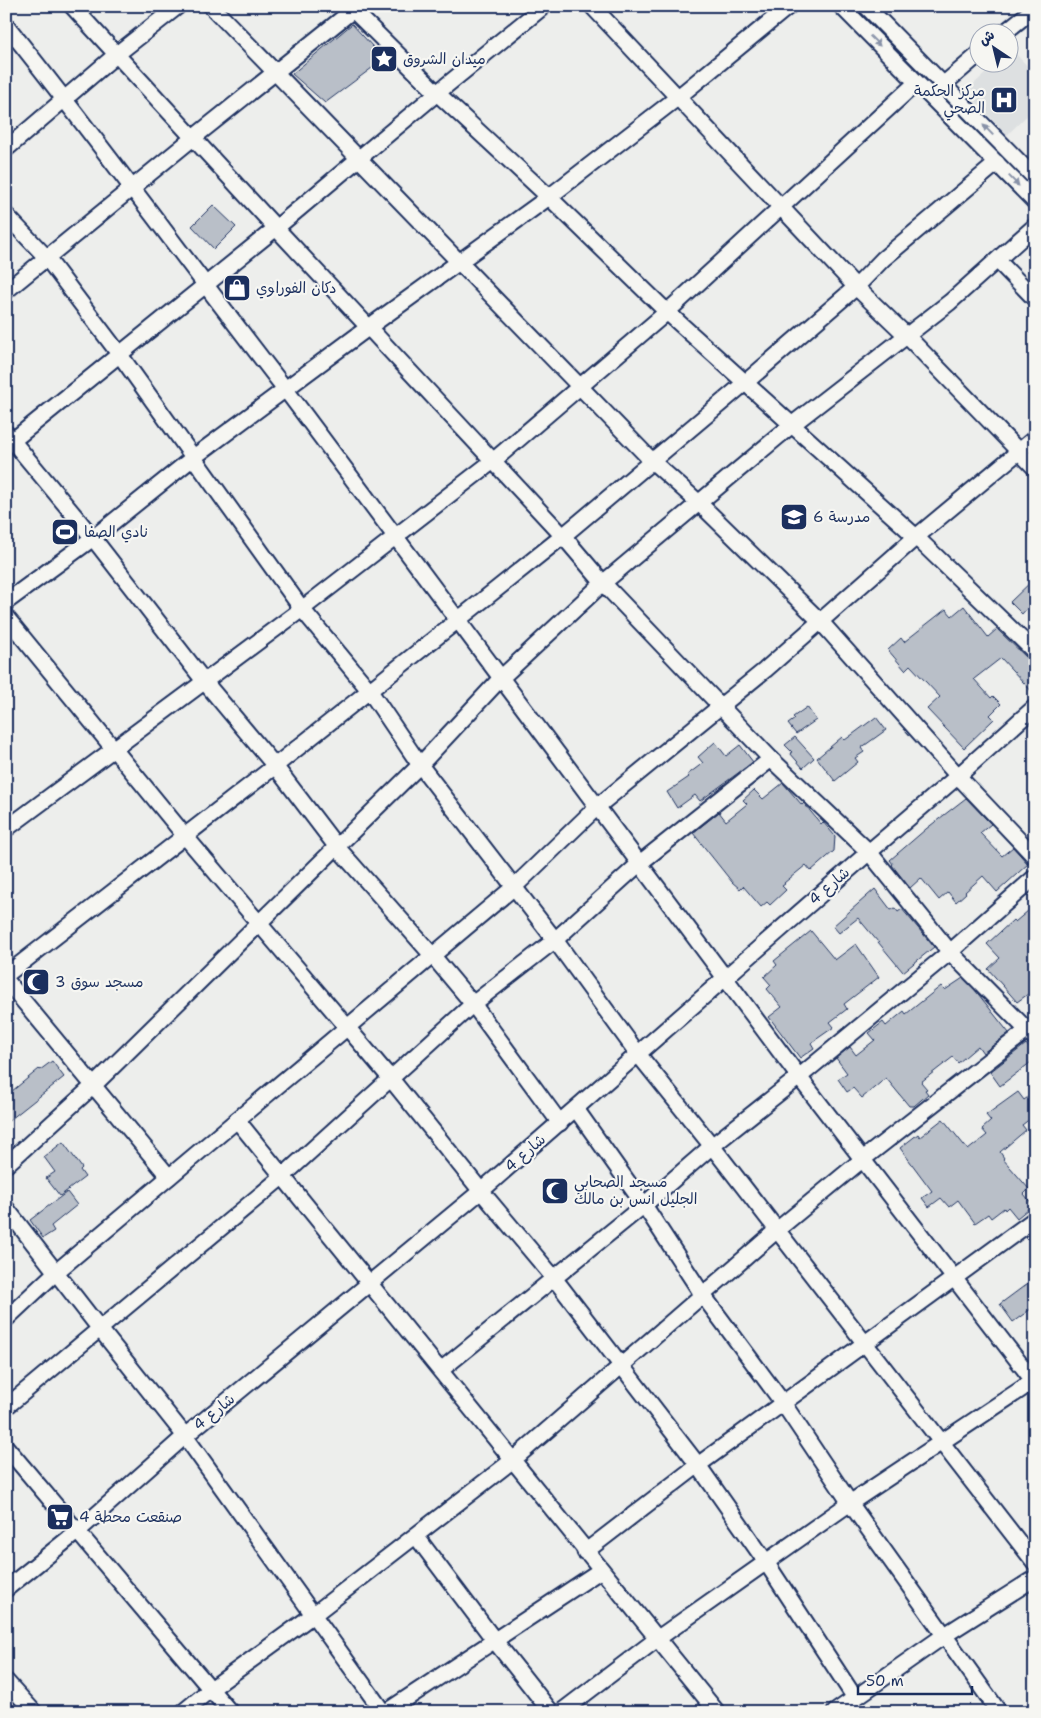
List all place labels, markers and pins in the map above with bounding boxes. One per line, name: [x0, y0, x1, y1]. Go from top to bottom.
place icon: ميدان الشروق: [369, 44, 399, 74]
place label: ميدان الشروق: [403, 49, 486, 69]
place label: مركز الحكمة الصحي: [914, 81, 985, 121]
hospital icon: مركز الحكمة الصحي: [989, 85, 1019, 115]
shop icon: دكان الفوراوي: [222, 273, 252, 303]
place label: دكان الفوراوي: [256, 278, 336, 299]
school or university icon: مدرسة 6: [779, 502, 809, 532]
place label: مدرسة 6: [813, 507, 870, 527]
sports icon: نادي الصفا: [50, 517, 80, 547]
place label: نادي الصفا: [84, 522, 148, 543]
mosque icon: مسجد سوق 3: [21, 967, 51, 997]
place label: مسجد سوق 3: [55, 972, 144, 992]
place label: مسجد الصحابي الجليل انس بن مالك: [574, 1172, 697, 1209]
mosque icon: مسجد الصحابي الجليل انس بن مالك: [540, 1176, 570, 1206]
supermarket icon: صنقعت محطة 4: [45, 1502, 75, 1532]
place label: صنقعت محطة 4: [79, 1507, 182, 1527]

